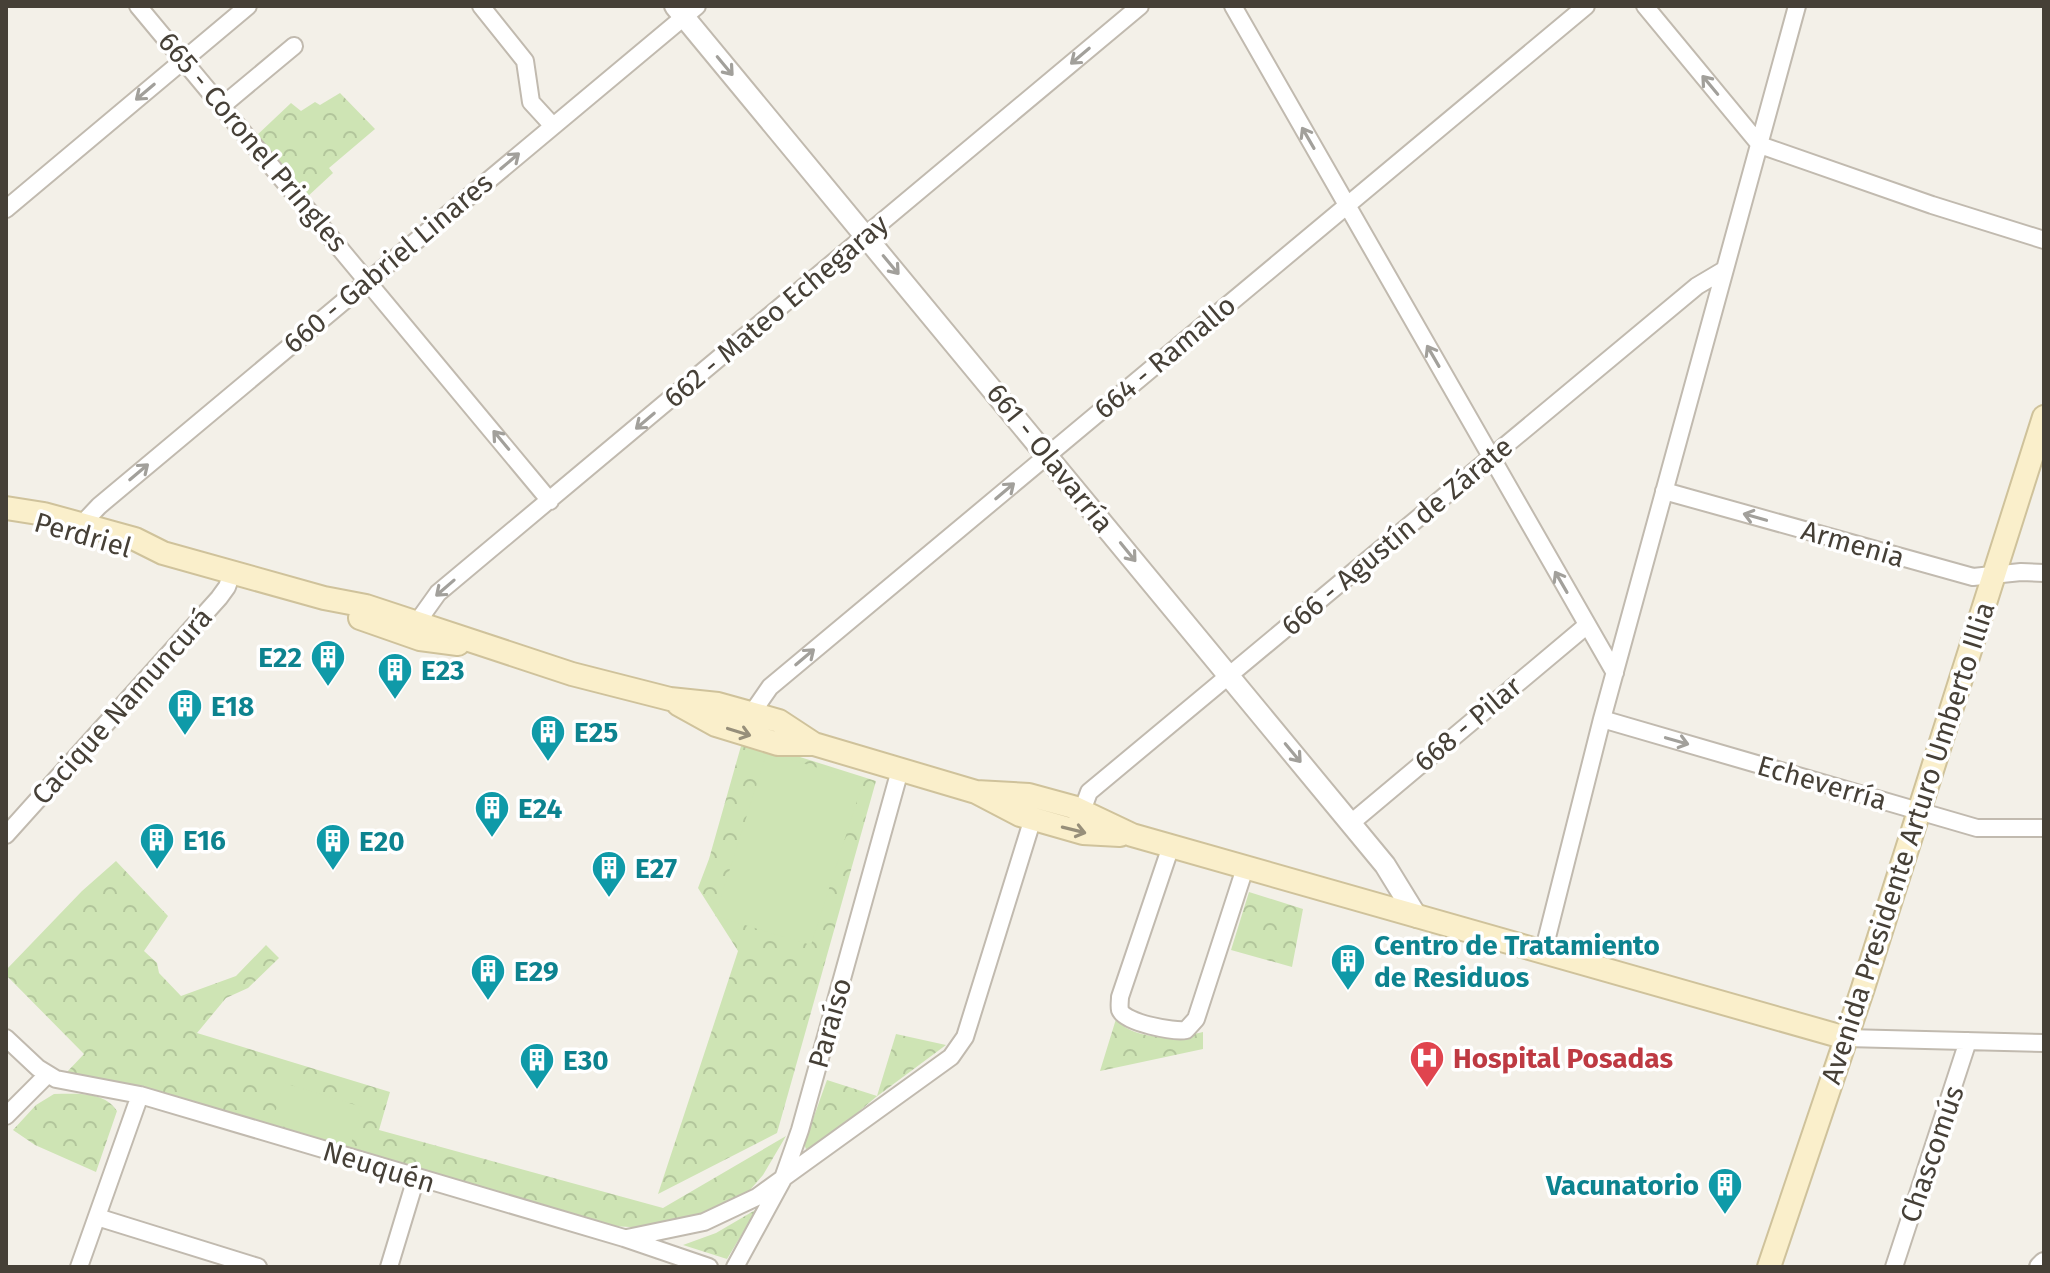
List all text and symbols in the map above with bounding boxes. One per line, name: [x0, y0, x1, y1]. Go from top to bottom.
street label: 665 - Coronel Pringles: [151, 25, 355, 259]
one-way arrow: [1070, 47, 1091, 65]
one-way arrow: [716, 55, 734, 76]
one-way arrow: [1701, 75, 1719, 95]
one-way arrow: [135, 83, 156, 101]
one-way arrow: [1300, 127, 1316, 150]
one-way arrow: [499, 152, 520, 170]
street label: 660 - Gabriel Linares: [277, 166, 499, 360]
street label: 662 - Mateo Echegaray: [657, 207, 895, 414]
one-way arrow: [882, 255, 900, 275]
street label: 664 - Ramallo: [1088, 288, 1242, 426]
one-way arrow: [1424, 345, 1440, 368]
street label: 661 - Olavarría: [980, 377, 1120, 539]
one-way arrow: [635, 412, 656, 430]
street label: 666 - Agustín de Zárate: [1275, 430, 1519, 642]
one-way arrow: [492, 431, 510, 451]
one-way arrow: [128, 463, 149, 481]
one-way arrow: [994, 482, 1015, 500]
street label: Perdriel: [31, 505, 135, 565]
one-way arrow: [1743, 508, 1769, 523]
street label: Armenia: [1798, 514, 1908, 574]
one-way arrow: [1119, 542, 1137, 562]
one-way arrow: [1553, 571, 1569, 594]
one-way arrow: [436, 579, 456, 597]
street label: Avenida Presidente Arturo Umberto Illia: [1814, 598, 2002, 1088]
street label: Cacique Namuncurá: [25, 601, 219, 811]
building icon: E22: [309, 638, 347, 688]
place label: E22: [258, 641, 302, 674]
one-way arrow: [794, 649, 815, 666]
building icon: E23: [376, 651, 414, 701]
place label: E23: [421, 654, 465, 687]
street label: 668 - Pilar: [1408, 670, 1528, 778]
building icon: E18: [166, 687, 204, 737]
place label: E18: [211, 690, 254, 723]
building icon: E25: [529, 713, 567, 763]
place label: E25: [574, 716, 618, 749]
one-way arrow: [726, 726, 751, 740]
one-way arrow: [1664, 734, 1690, 749]
one-way arrow: [1284, 743, 1302, 763]
street label: Echeverría: [1754, 749, 1890, 817]
building icon: E24: [473, 789, 511, 839]
place label: E24: [518, 792, 562, 825]
building icon: E16: [138, 821, 176, 871]
building icon: E20: [314, 822, 352, 872]
one-way arrow: [1061, 823, 1087, 838]
place label: E16: [183, 824, 226, 857]
place label: E20: [359, 825, 405, 858]
building icon: E27: [590, 849, 628, 899]
place label: E27: [635, 852, 677, 885]
place label: Centro de Tratamiento de Residuos: [1374, 929, 1660, 994]
building icon: Centro de Tratamiento de Residuos: [1329, 942, 1367, 992]
building icon: E29: [469, 952, 507, 1002]
place label: E29: [514, 955, 559, 988]
street label: Paraíso: [801, 974, 859, 1072]
hospital icon: Hospital Posadas: [1408, 1039, 1446, 1089]
building icon: E30: [518, 1041, 556, 1091]
place label: Hospital Posadas: [1453, 1042, 1673, 1075]
place label: E30: [563, 1044, 609, 1077]
street label: Chascomús: [1893, 1081, 1971, 1227]
street label: Neuquén: [319, 1134, 439, 1200]
building icon: Vacunatorio: [1706, 1166, 1744, 1216]
place label: Vacunatorio: [1545, 1169, 1699, 1202]

